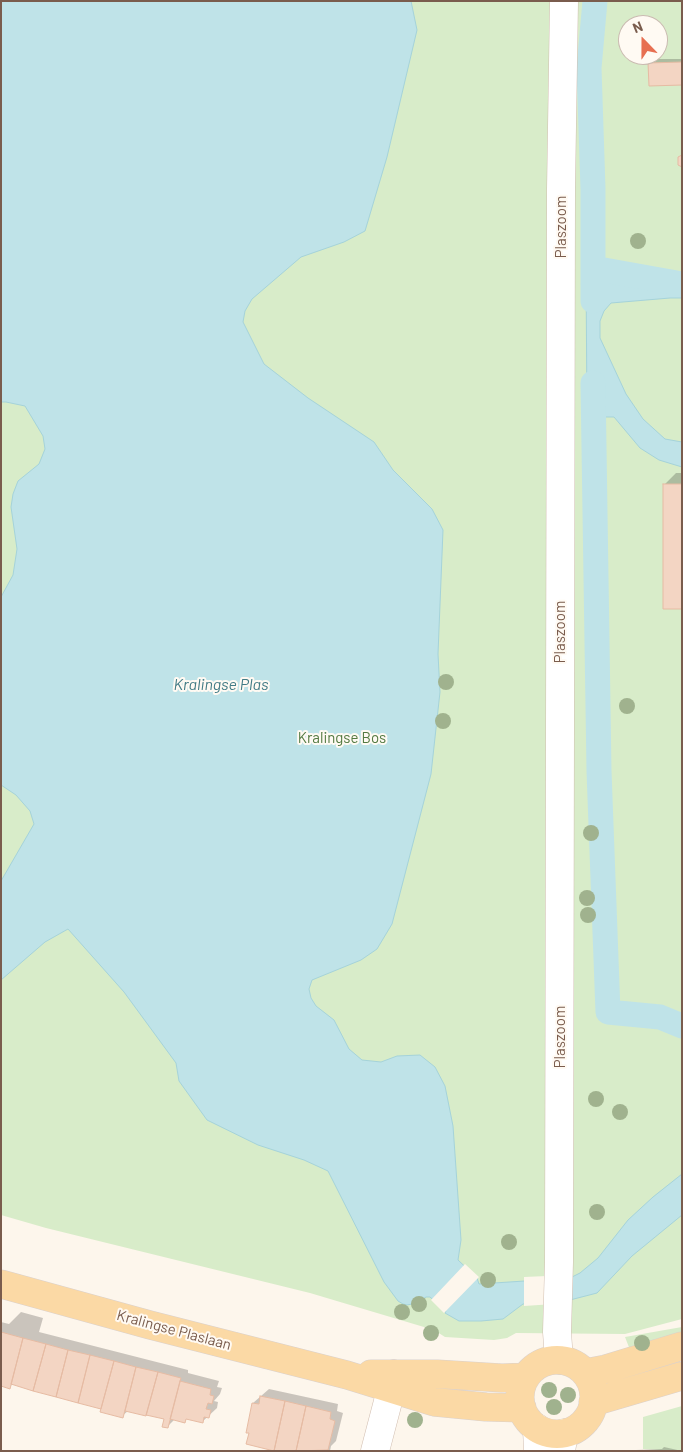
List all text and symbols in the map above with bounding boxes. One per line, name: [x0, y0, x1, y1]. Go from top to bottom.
north arrow: [618, 15, 668, 65]
text: N: [630, 17, 645, 36]
street label: Plaszoom: [552, 196, 570, 258]
street label: Plaszoom: [551, 601, 569, 663]
water label: Kralingse Plas: [173, 675, 269, 695]
park label: Kralingse Bos: [298, 729, 386, 747]
street label: Plaszoom: [551, 1006, 569, 1068]
street label: Kralingse Plaslaan: [115, 1306, 233, 1354]

